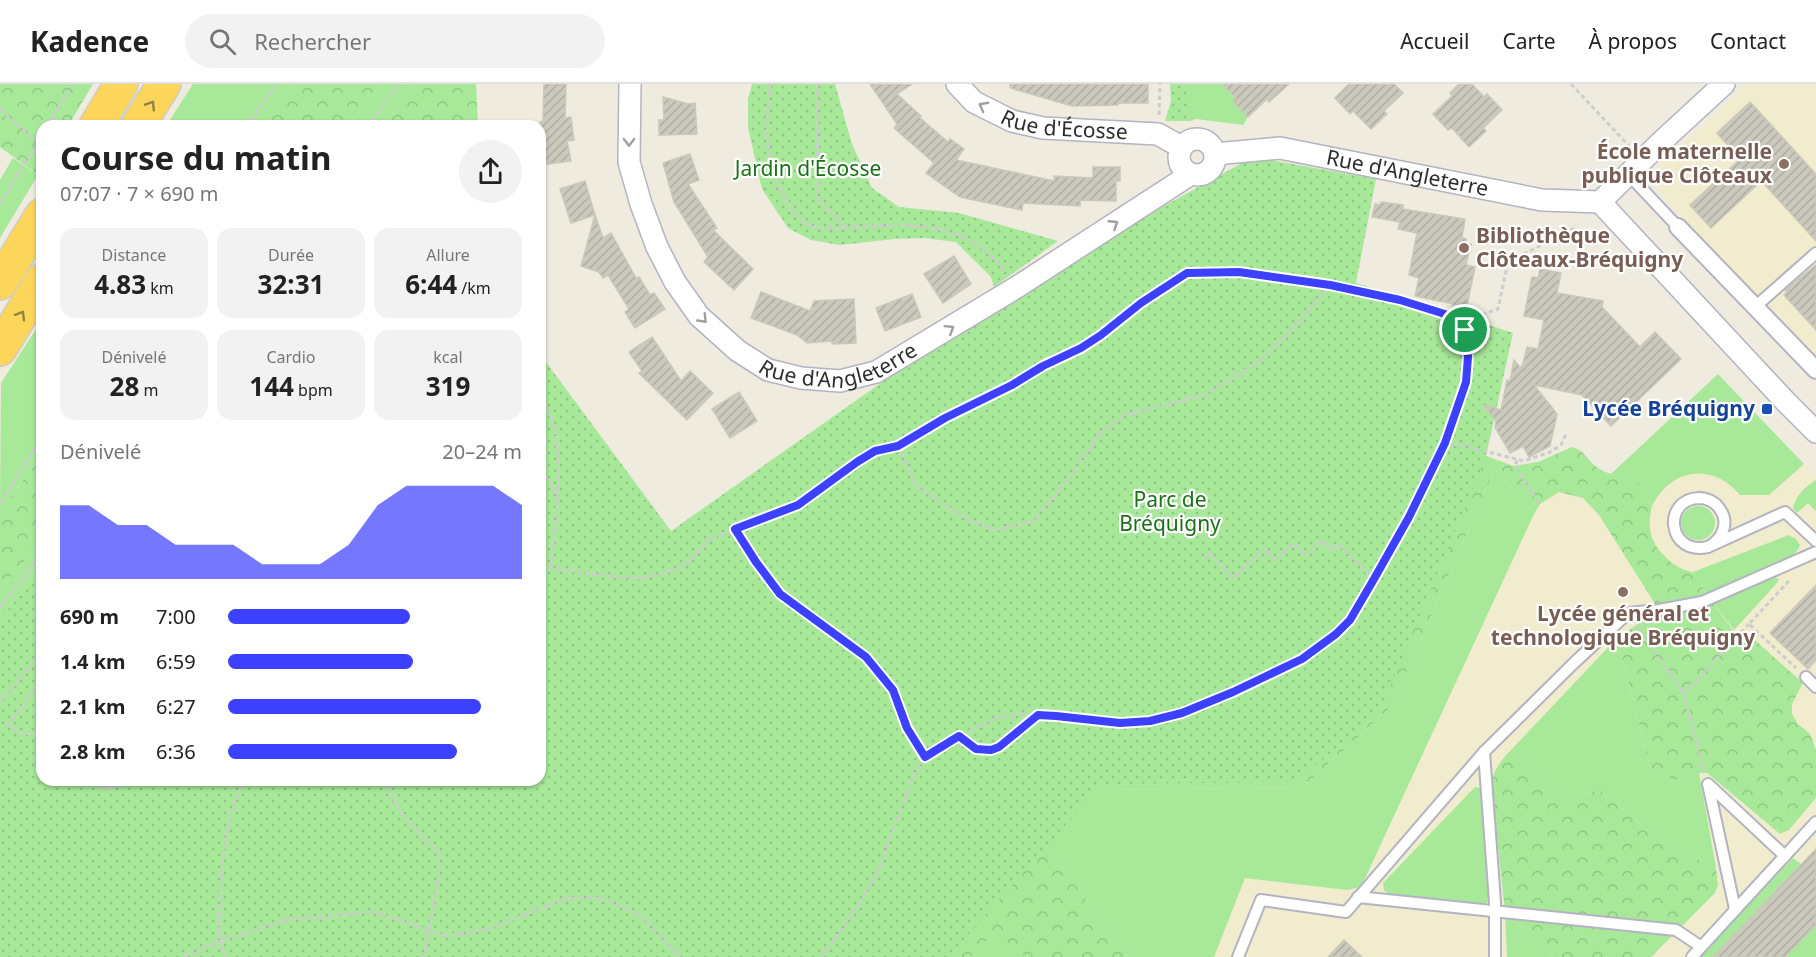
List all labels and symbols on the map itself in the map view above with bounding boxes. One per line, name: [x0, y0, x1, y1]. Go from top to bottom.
one-way arrow: [144, 101, 155, 112]
one-way arrow: [979, 102, 990, 113]
street label: Rue d'Écosse: [996, 103, 1128, 145]
place label: École maternelle publique Clôteaux: [1581, 137, 1773, 189]
one-way arrow: [623, 138, 635, 147]
street label: Rue d'Angleterre: [1324, 143, 1491, 202]
park label: Jardin d'Écosse: [733, 154, 881, 182]
marker: École maternelle publique Clôteaux: [1777, 157, 1791, 171]
one-way arrow: [1107, 220, 1118, 231]
place label: Bibliothèque Clôteaux-Bréquigny: [1476, 221, 1683, 273]
marker: Bibliothèque Clôteaux-Bréquigny: [1457, 241, 1471, 255]
pin: [1439, 304, 1490, 355]
one-way arrow: [14, 311, 25, 321]
one-way arrow: [696, 312, 707, 322]
one-way arrow: [944, 324, 954, 336]
street label: Rue d'Angleterre: [754, 336, 922, 394]
place label: Lycée Bréquigny: [1582, 394, 1755, 422]
marker: Lycée Bréquigny: [1760, 402, 1774, 416]
park label: Parc de Bréquigny: [1119, 485, 1221, 537]
marker: Lycée général et technologique Bréquigny: [1616, 585, 1630, 599]
place label: Lycée général et technologique Bréquigny: [1491, 599, 1755, 651]

